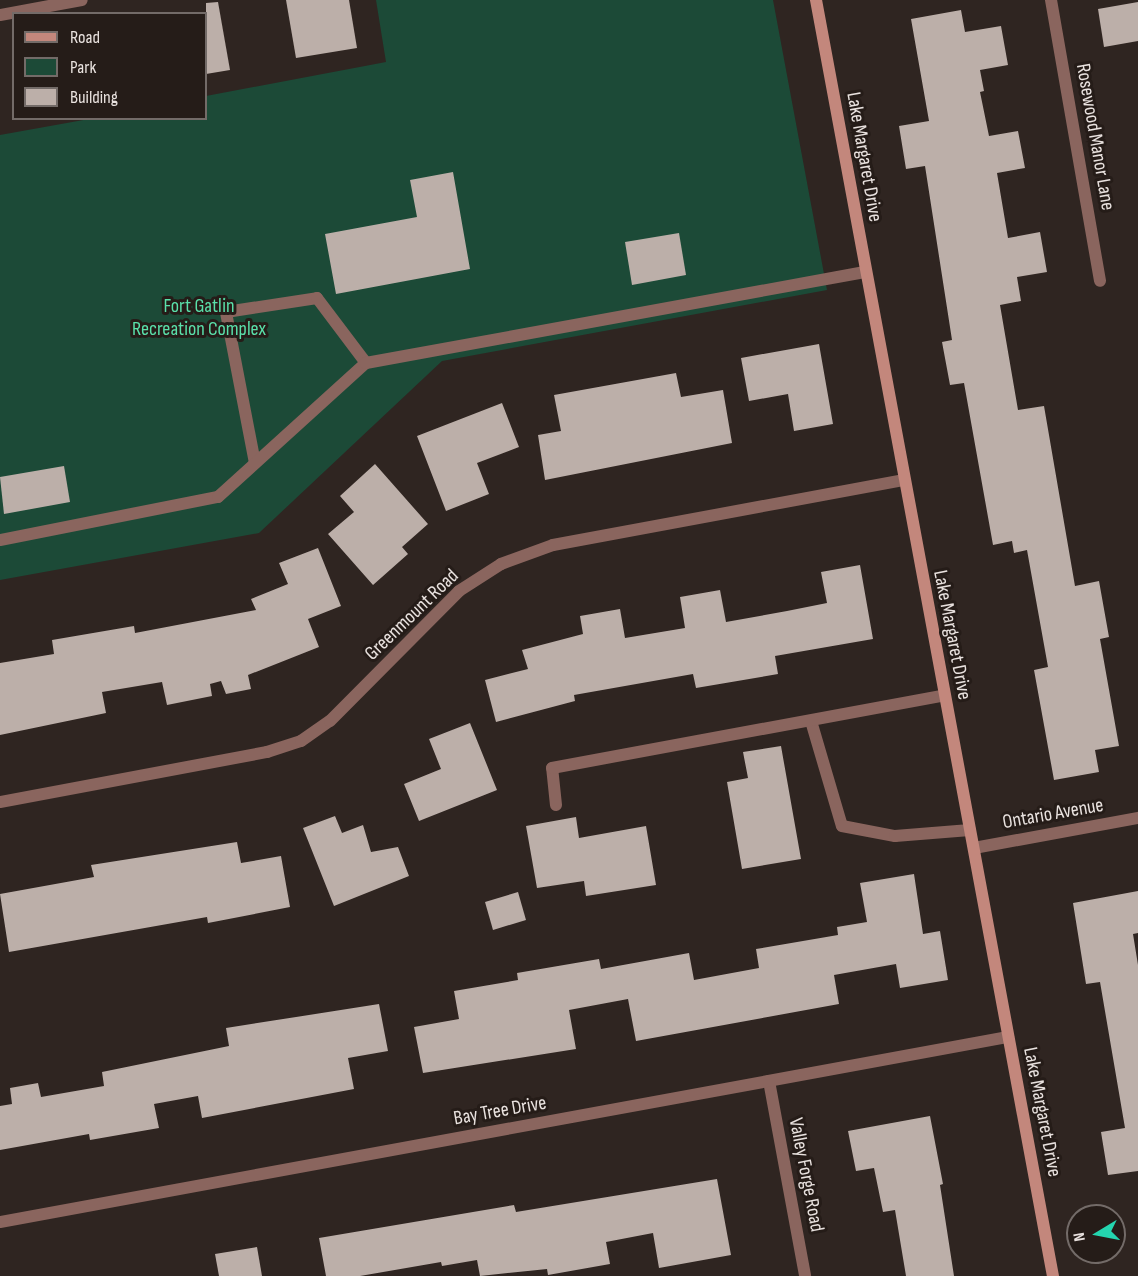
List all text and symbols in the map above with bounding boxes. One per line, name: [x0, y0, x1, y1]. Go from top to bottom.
legend: [12, 12, 207, 120]
text: Road: [70, 27, 100, 48]
text: Park: [70, 57, 96, 78]
street label: Rosewood Manor Lane: [1070, 62, 1120, 212]
text: Building: [70, 87, 118, 108]
street label: Lake Margaret Drive: [841, 90, 887, 224]
park label: Fort Gatlin Recreation Complex: [132, 294, 266, 341]
street label: Greenmount Road: [360, 564, 464, 666]
street label: Lake Margaret Drive: [928, 568, 976, 702]
street label: Ontario Avenue: [1001, 793, 1105, 835]
street label: Lake Margaret Drive: [1018, 1045, 1066, 1179]
street label: Bay Tree Drive: [452, 1091, 548, 1131]
street label: Valley Forge Road: [783, 1116, 829, 1234]
north arrow: [1066, 1204, 1126, 1264]
text: N: [1070, 1231, 1090, 1243]

